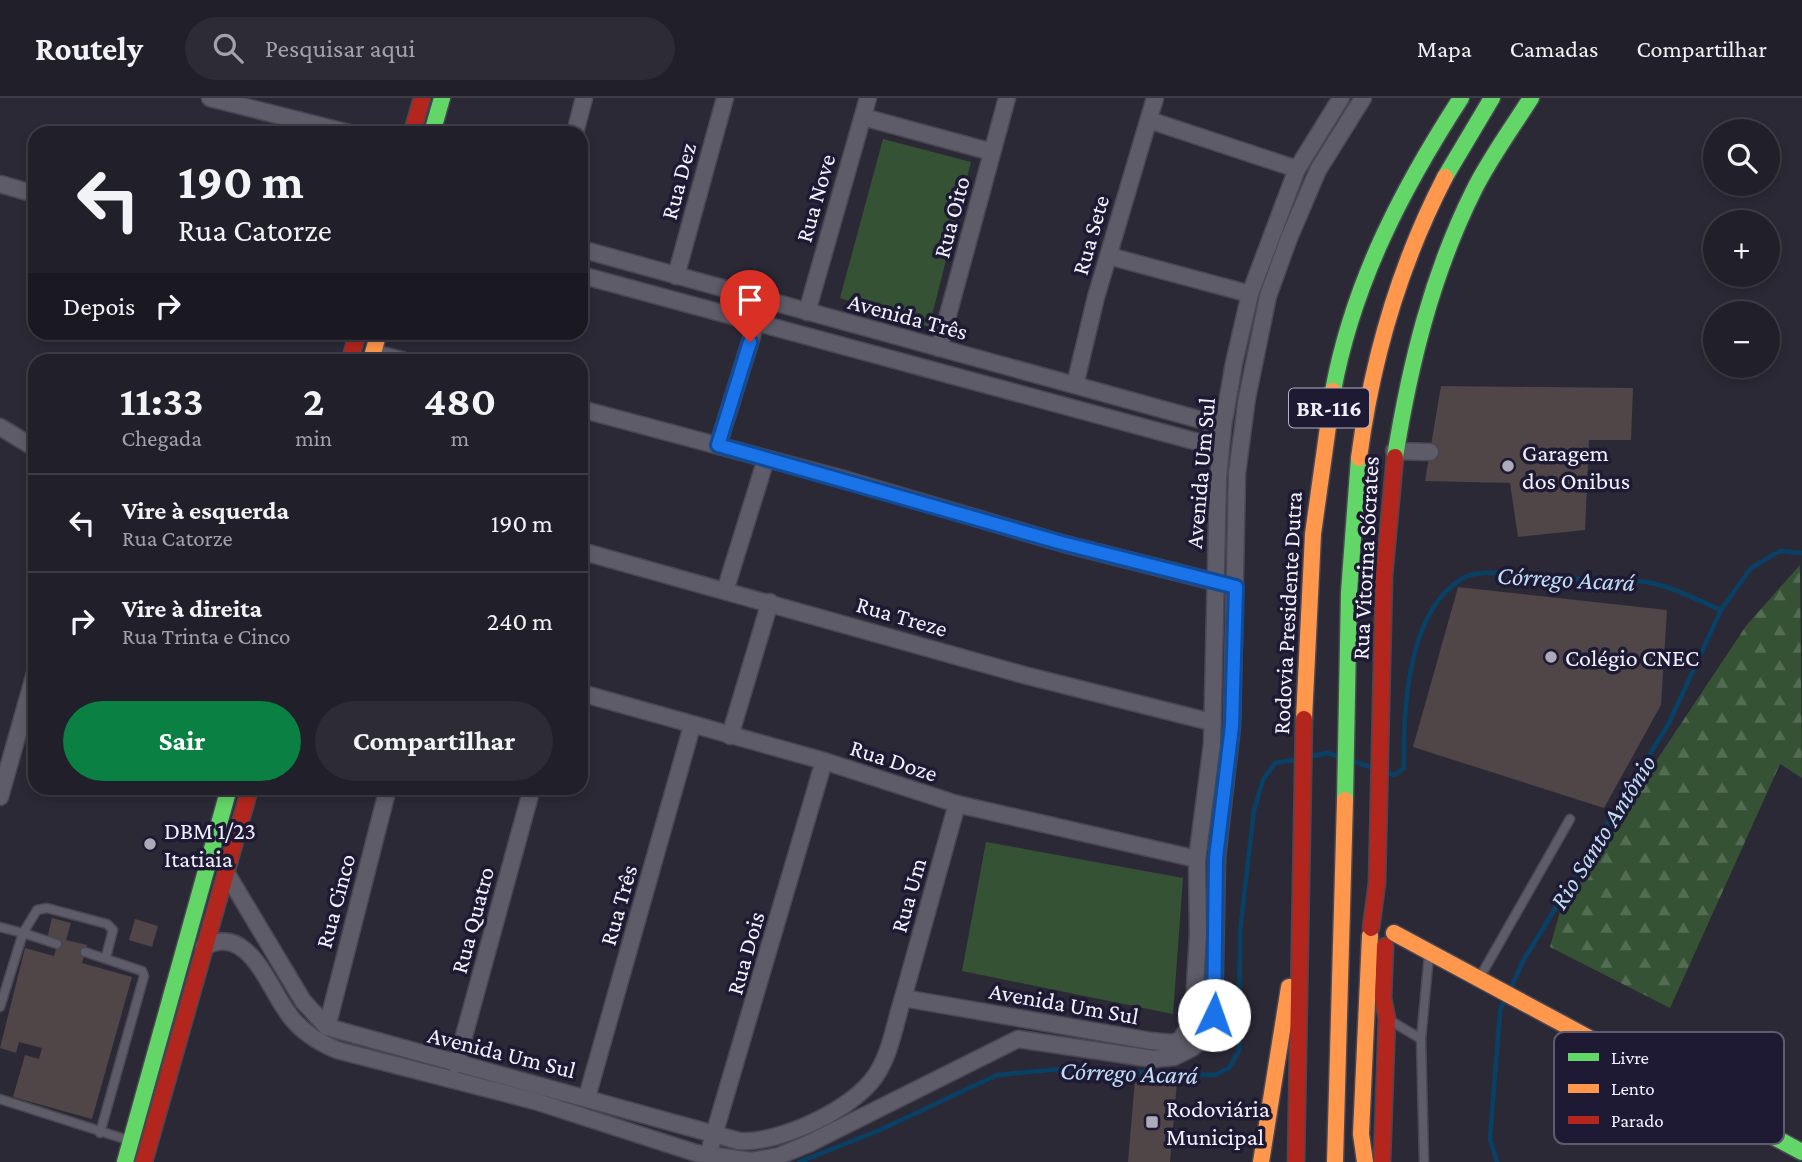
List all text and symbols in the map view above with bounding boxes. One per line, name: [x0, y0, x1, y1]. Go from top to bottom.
search box: [185, 17, 675, 80]
icon: search: [209, 29, 247, 67]
text: Routely: [35, 30, 143, 67]
text: Pesquisar aqui: [265, 34, 415, 63]
text: Mapa: [1417, 35, 1472, 62]
text: Camadas: [1510, 35, 1598, 62]
text: Compartilhar: [1636, 35, 1767, 62]
map controls: [1703, 119, 1780, 378]
button: search: [1703, 119, 1780, 196]
street label: Rua Dez: [655, 140, 701, 222]
street label: Rua Nove: [790, 151, 840, 245]
icon: left: [63, 154, 154, 245]
text: 190 m: [178, 154, 304, 209]
street label: Rua Oito: [927, 173, 975, 261]
street label: Rua Sete: [1066, 192, 1114, 278]
button: +: [1703, 210, 1780, 287]
text: Rua Catorze: [178, 212, 332, 248]
pin: [720, 270, 780, 342]
icon: arrive: [731, 281, 769, 319]
icon: right: [149, 287, 187, 325]
street label: Avenida Três: [845, 287, 971, 345]
text: Depois: [63, 292, 135, 321]
button: −: [1703, 301, 1780, 378]
text: 11:33: [120, 377, 204, 424]
text: 2: [303, 377, 324, 424]
text: 480: [424, 377, 496, 424]
road number: BR-116: [1289, 388, 1369, 428]
street label: Avenida Um Sul: [1180, 396, 1220, 550]
text: Chegada: [121, 425, 202, 451]
text: min: [295, 425, 332, 451]
text: m: [451, 425, 469, 451]
place label: Garagem dos Onibus: [1522, 439, 1630, 494]
street label: Rua Vitorina Sócrates: [1346, 455, 1384, 661]
marker: Garagem dos Onibus: [1500, 458, 1516, 474]
street label: Rodovia Presidente Dutra: [1267, 491, 1307, 735]
text: Vire à esquerda: [122, 496, 289, 525]
icon: left: [63, 504, 101, 542]
text: 190 m: [491, 509, 553, 538]
text: Rua Catorze: [122, 525, 233, 551]
water label: Córrego Acará: [1496, 561, 1637, 597]
street label: Rua Treze: [853, 590, 951, 642]
text: Vire à direita: [122, 594, 262, 623]
icon: right: [63, 602, 101, 640]
text: 240 m: [487, 607, 553, 636]
text: Rua Trinta e Cinco: [122, 623, 290, 649]
place label: Colégio CNEC: [1565, 644, 1699, 671]
marker: Colégio CNEC: [1543, 649, 1559, 665]
button: Sair: [63, 701, 301, 781]
button: Compartilhar: [315, 701, 553, 781]
street label: Rua Doze: [847, 733, 941, 787]
water label: Rio Santo Antônio: [1544, 750, 1662, 914]
place label: DBM 1/23 Itatiaia: [164, 817, 256, 872]
marker: DBM 1/23 Itatiaia: [142, 836, 158, 852]
street label: Rua Cinco: [309, 851, 361, 951]
street label: Rua Um: [885, 855, 931, 935]
street label: Rua Três: [594, 862, 642, 948]
street label: Rua Quatro: [445, 864, 499, 976]
street label: Rua Dois: [720, 908, 770, 998]
street label: Avenida Um Sul: [987, 977, 1141, 1029]
position arrow: [1177, 978, 1251, 1052]
street label: Avenida Um Sul: [425, 1021, 579, 1083]
legend: [1554, 1032, 1784, 1144]
text: Livre: [1611, 1047, 1649, 1068]
water label: Córrego Acará: [1059, 1056, 1199, 1090]
text: Lento: [1611, 1078, 1655, 1099]
place label: Rodoviária Municipal: [1166, 1095, 1270, 1150]
text: Parado: [1611, 1110, 1664, 1131]
marker: Rodoviária Municipal: [1144, 1114, 1160, 1130]

